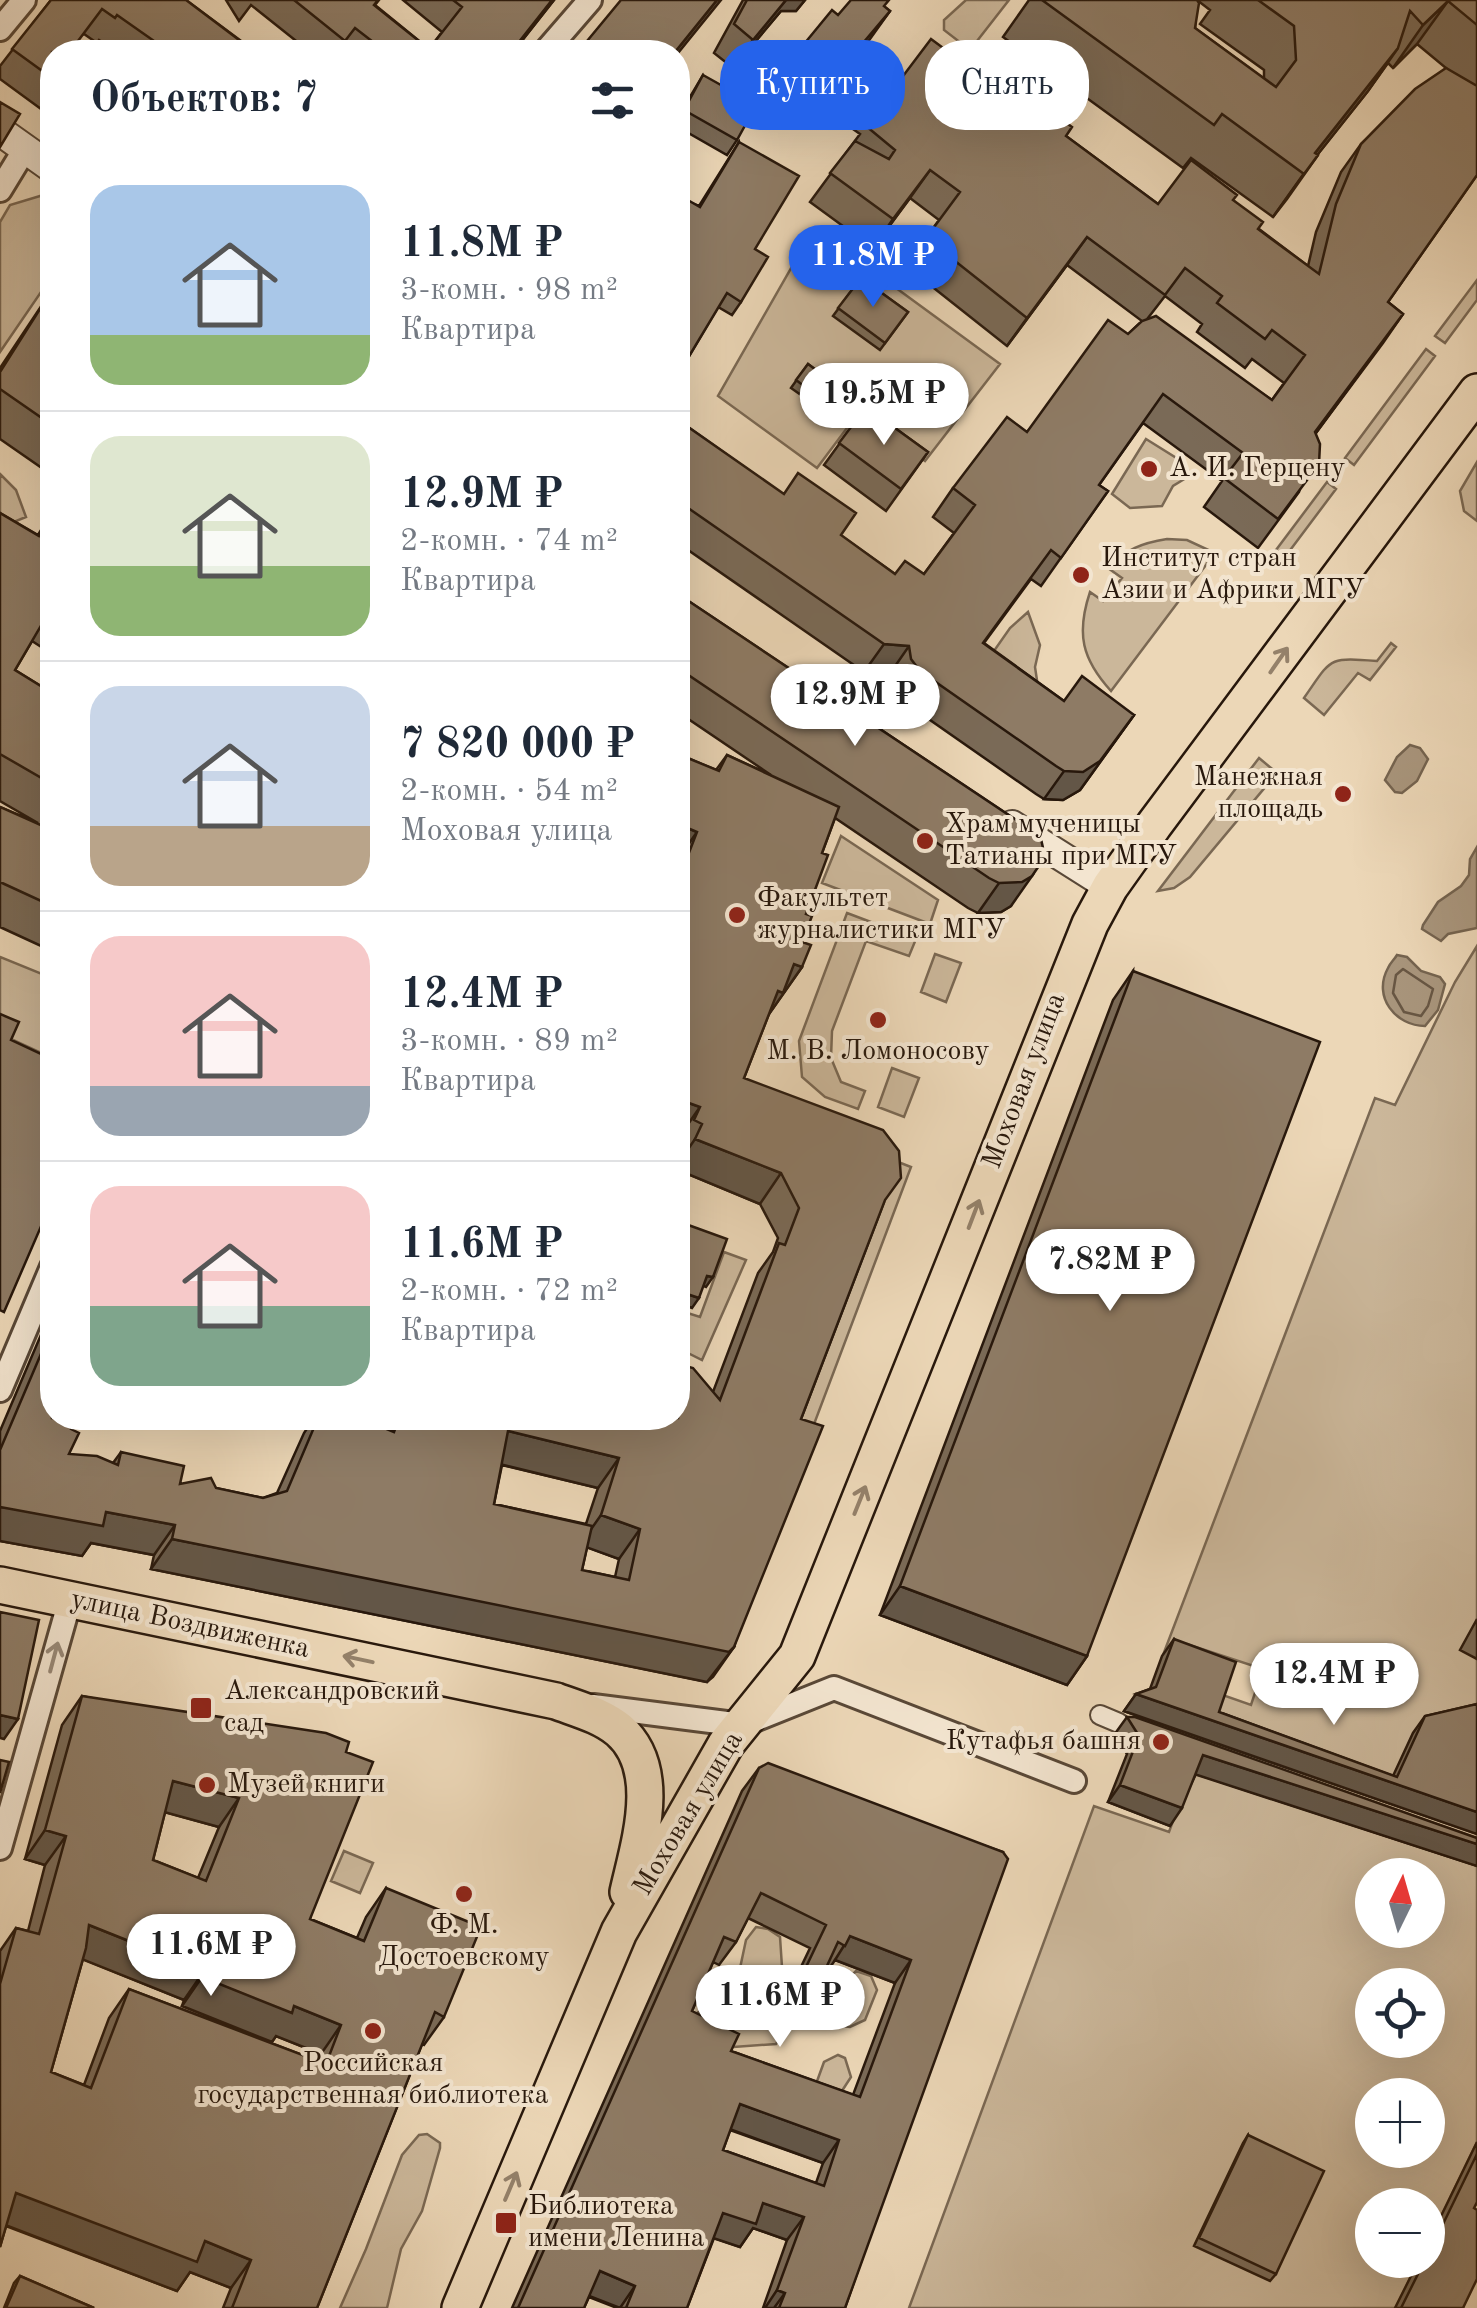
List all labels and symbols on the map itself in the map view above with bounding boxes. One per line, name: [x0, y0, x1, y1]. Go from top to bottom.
pin: 11.8M ₽: [781, 225, 965, 310]
pin: 19.5M ₽: [792, 363, 976, 448]
place label: А. И. Герцену: [1169, 455, 1345, 483]
marker: А. И. Герцену: [1138, 458, 1160, 480]
place label: Институт стран Азии и Африки МГУ: [1101, 545, 1365, 605]
marker: Институт стран Азии и Африки МГУ: [1070, 564, 1092, 586]
one-way arrow: [1268, 646, 1289, 674]
pin: 12.9M ₽: [763, 664, 947, 749]
place label: Манежная площадь: [1194, 764, 1323, 824]
marker: Манежная площадь: [1332, 783, 1354, 805]
place label: Храм мученицы Татианы при МГУ: [945, 811, 1177, 871]
marker: Храм мученицы Татианы при МГУ: [914, 830, 936, 852]
place label: Факультет журналистики МГУ: [757, 885, 1006, 945]
marker: Факультет журналистики МГУ: [726, 904, 748, 926]
street label: Моховая улица: [979, 989, 1071, 1173]
marker: М. В. Ломоносову: [867, 1009, 889, 1031]
place label: М. В. Ломоносову: [766, 1038, 990, 1066]
one-way arrow: [966, 1199, 984, 1230]
pin: 7.82M ₽: [1018, 1229, 1202, 1314]
one-way arrow: [853, 1485, 871, 1516]
street label: улица Воздвиженка: [68, 1586, 312, 1664]
one-way arrow: [46, 1642, 65, 1673]
pin: 12.4M ₽: [1242, 1643, 1426, 1728]
one-way arrow: [342, 1649, 374, 1668]
place label: Александровский сад: [224, 1678, 440, 1738]
marker: Александровский сад: [188, 1695, 214, 1721]
street label: Моховая улица: [629, 1727, 749, 1901]
place label: Кутафья башня: [946, 1728, 1141, 1756]
marker: Кутафья башня: [1150, 1731, 1172, 1753]
place label: Музей книги: [227, 1771, 385, 1799]
marker: Музей книги: [196, 1774, 218, 1796]
north arrow: [1355, 1858, 1445, 1948]
marker: Ф. М. Достоевскому: [453, 1883, 475, 1905]
place label: Ф. М. Достоевскому: [378, 1912, 550, 1972]
pin: 11.6M ₽: [119, 1914, 303, 1999]
pin: 11.6M ₽: [688, 1965, 872, 2050]
marker: Российская государственная библиотека: [362, 2020, 384, 2042]
place label: Российская государственная библиотека: [197, 2050, 549, 2110]
one-way arrow: [503, 2171, 521, 2202]
place label: Библиотека имени Ленина: [528, 2193, 705, 2253]
marker: Библиотека имени Ленина: [493, 2210, 519, 2236]

